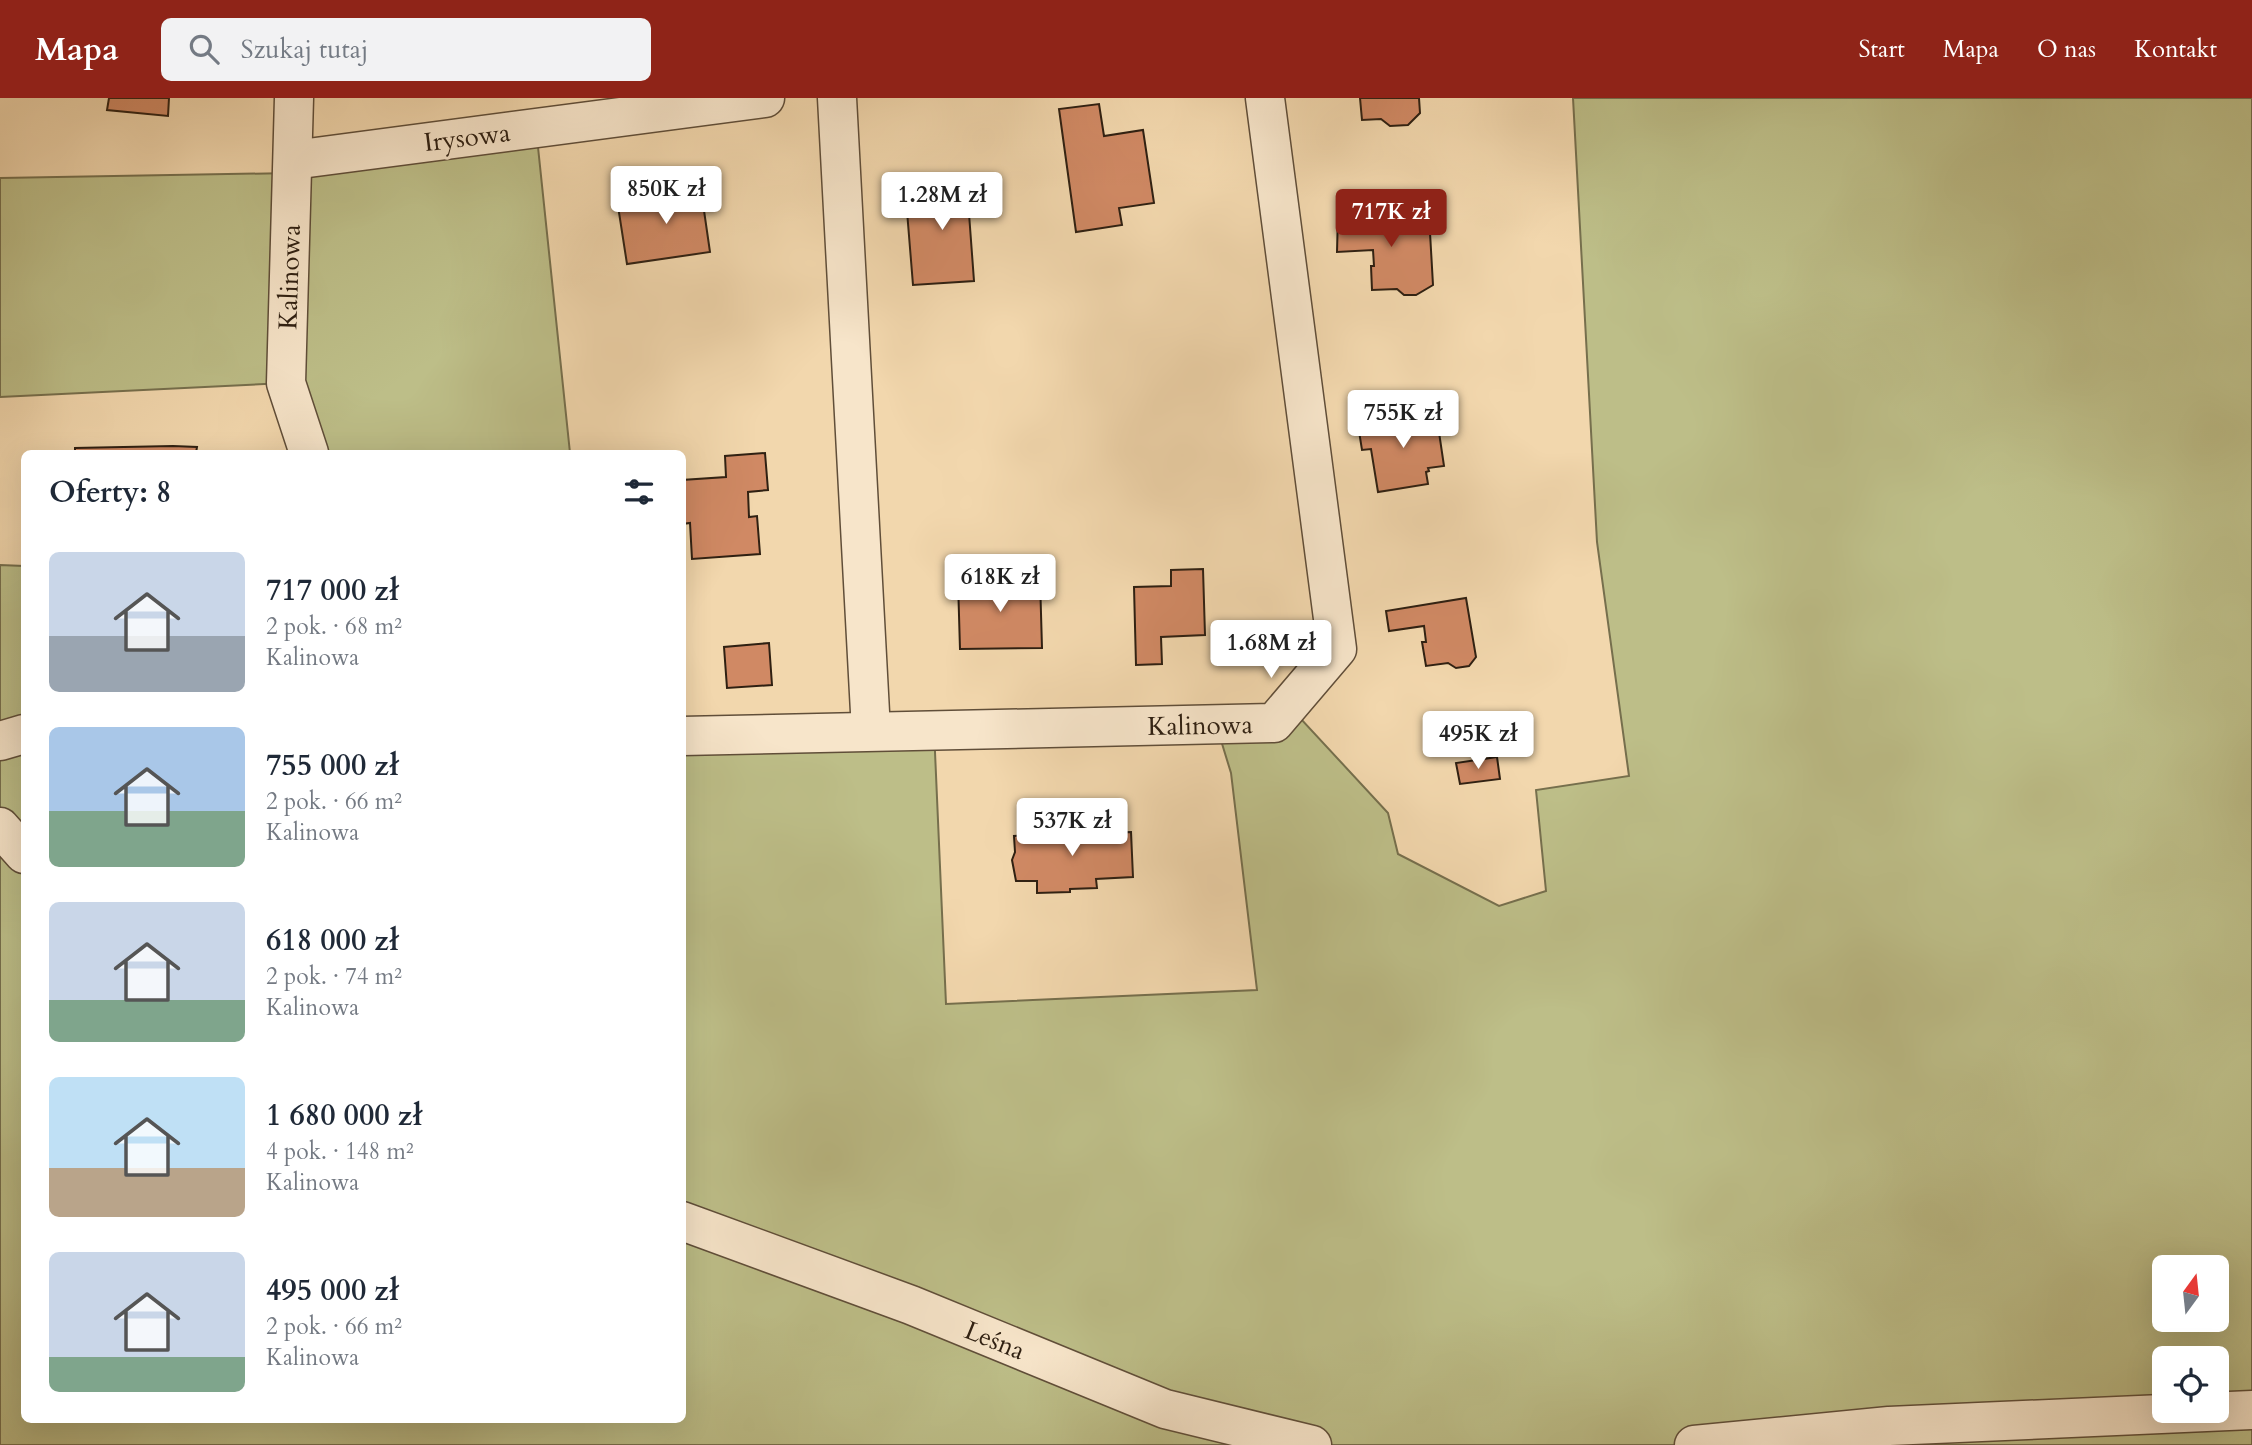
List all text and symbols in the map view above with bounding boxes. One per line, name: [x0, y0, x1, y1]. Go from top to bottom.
search box: [161, 18, 651, 81]
text: Mapa: [35, 27, 119, 72]
icon: search: [185, 30, 223, 68]
text: Szukaj tutaj: [241, 32, 368, 67]
text: Start: [1858, 33, 1905, 66]
text: Mapa: [1943, 33, 1999, 66]
text: O nas: [2037, 33, 2096, 66]
text: Kontakt: [2134, 33, 2217, 66]
street label: Irysowa: [422, 115, 512, 160]
pin: 850K zł: [601, 166, 731, 226]
pin: 1.28M zł: [870, 172, 1014, 232]
text: 850K zł: [627, 173, 705, 204]
text: 1.28M zł: [897, 179, 987, 210]
pin: 717K zł: [1326, 190, 1456, 249]
text: 717K zł: [1352, 196, 1430, 227]
street label: Kalinowa: [270, 224, 309, 330]
pin: 755K zł: [1338, 390, 1468, 450]
text: 755K zł: [1364, 397, 1442, 428]
text: Oferty: 8: [49, 472, 171, 513]
icon: filters: [620, 473, 658, 511]
pin: 618K zł: [935, 554, 1065, 614]
text: 618K zł: [961, 561, 1039, 592]
text: 717 000 zł: [266, 570, 399, 611]
icon: home: [105, 580, 189, 664]
text: 2 pok. · 68 m²: [266, 611, 402, 642]
pin: 1.68M zł: [1199, 620, 1343, 680]
text: 1.68M zł: [1226, 627, 1316, 658]
text: Kalinowa: [266, 642, 359, 673]
street label: Kalinowa: [1147, 707, 1253, 744]
pin: 495K zł: [1413, 712, 1543, 771]
text: 495K zł: [1439, 718, 1517, 749]
text: 755 000 zł: [266, 745, 399, 786]
icon: home: [105, 755, 189, 839]
text: 2 pok. · 66 m²: [266, 786, 402, 817]
pin: 537K zł: [1007, 798, 1137, 858]
text: 537K zł: [1033, 805, 1111, 836]
text: Kalinowa: [266, 817, 359, 848]
text: 618 000 zł: [266, 920, 399, 961]
icon: home: [105, 930, 189, 1014]
text: 2 pok. · 74 m²: [266, 961, 402, 992]
text: Kalinowa: [266, 992, 359, 1023]
text: 1 680 000 zł: [266, 1095, 422, 1136]
icon: home: [105, 1105, 189, 1189]
text: 4 pok. · 148 m²: [266, 1136, 414, 1167]
text: Kalinowa: [266, 1167, 359, 1198]
north arrow: [2152, 1255, 2230, 1332]
map controls: [2152, 1255, 2229, 1423]
text: 495 000 zł: [266, 1270, 399, 1311]
icon: home: [105, 1280, 189, 1364]
text: 2 pok. · 66 m²: [266, 1311, 402, 1342]
street label: Leśna: [959, 1313, 1030, 1368]
text: Kalinowa: [266, 1342, 359, 1373]
button: locate: [2152, 1346, 2229, 1423]

